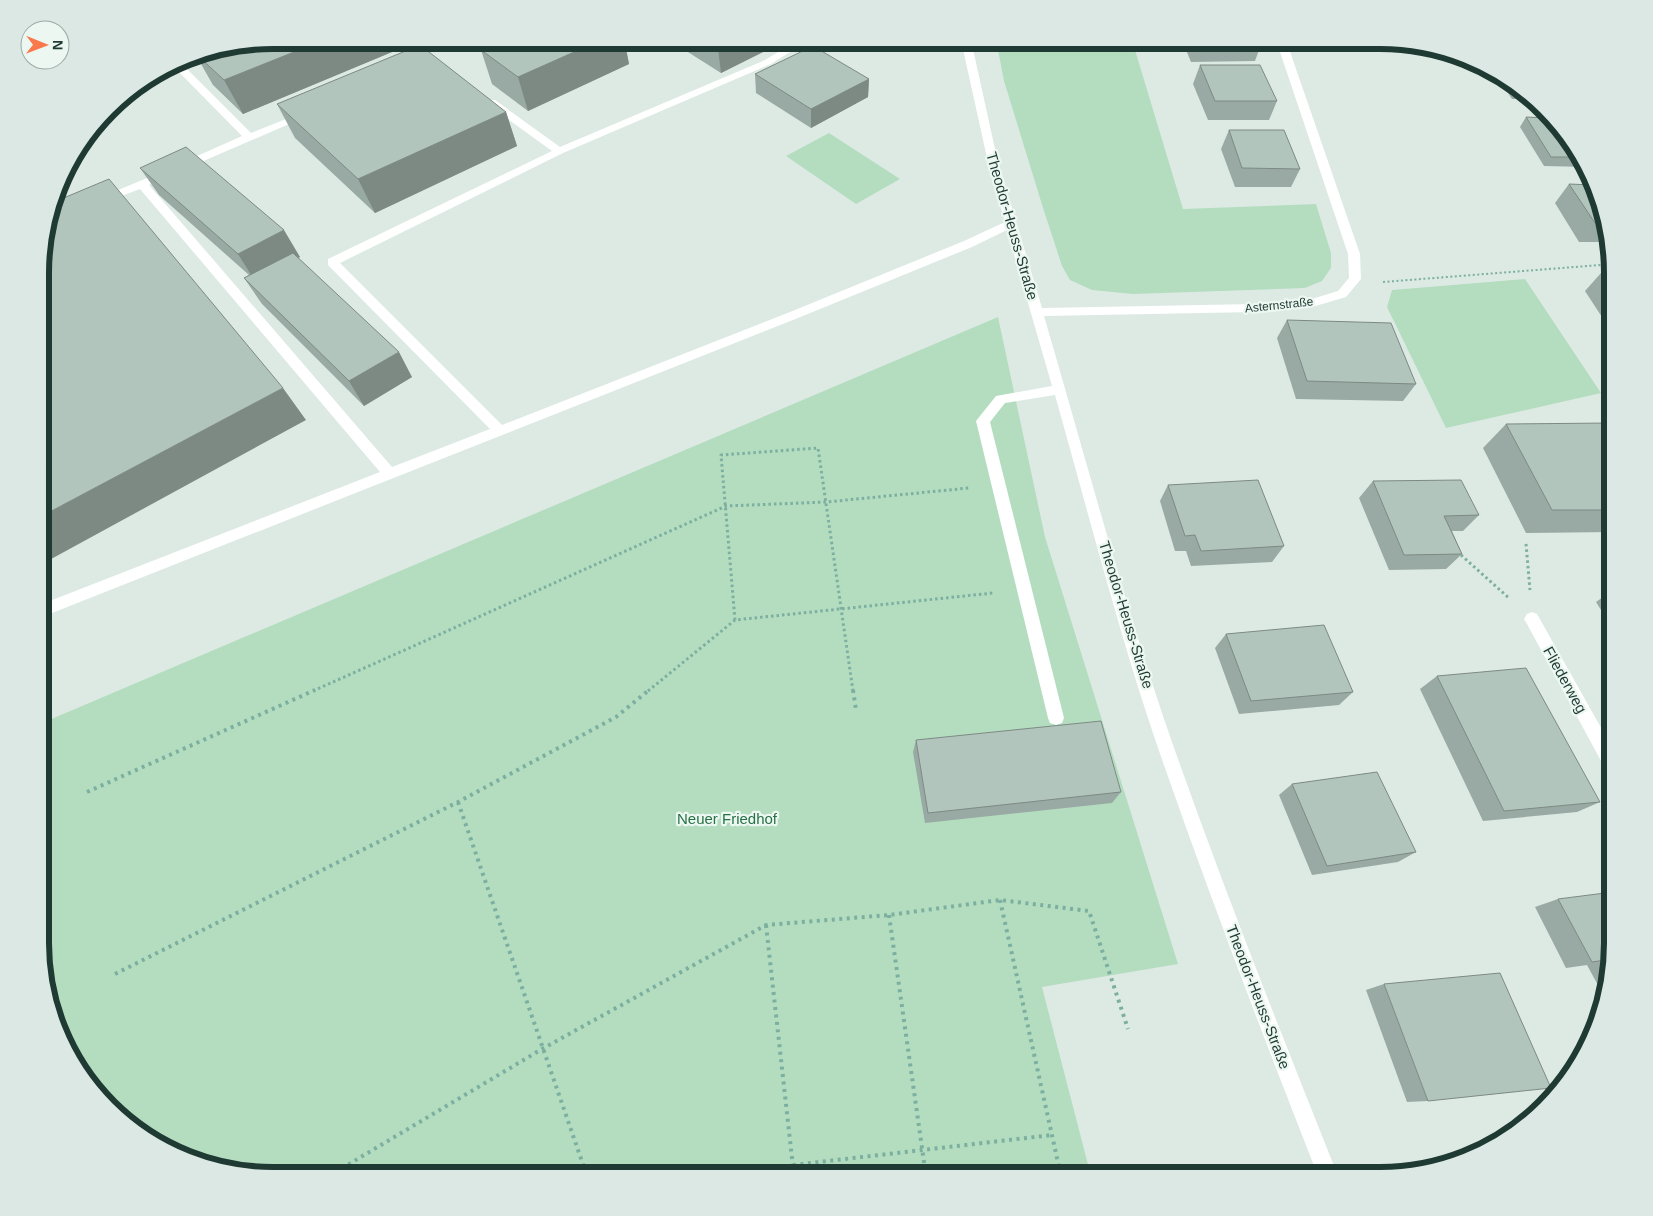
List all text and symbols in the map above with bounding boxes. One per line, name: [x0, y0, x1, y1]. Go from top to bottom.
north arrow: [20, 20, 70, 70]
text: N: [50, 40, 66, 50]
street label: Theodor-Heuss-Straße: [983, 150, 1042, 302]
street label: Asternstraße: [1244, 294, 1314, 316]
street label: Theodor-Heuss-Straße: [1096, 539, 1157, 691]
street label: Fliederweg: [1540, 644, 1591, 716]
park label: Neuer Friedhof: [677, 810, 778, 827]
street label: Theodor-Heuss-Straße: [1223, 922, 1294, 1071]

